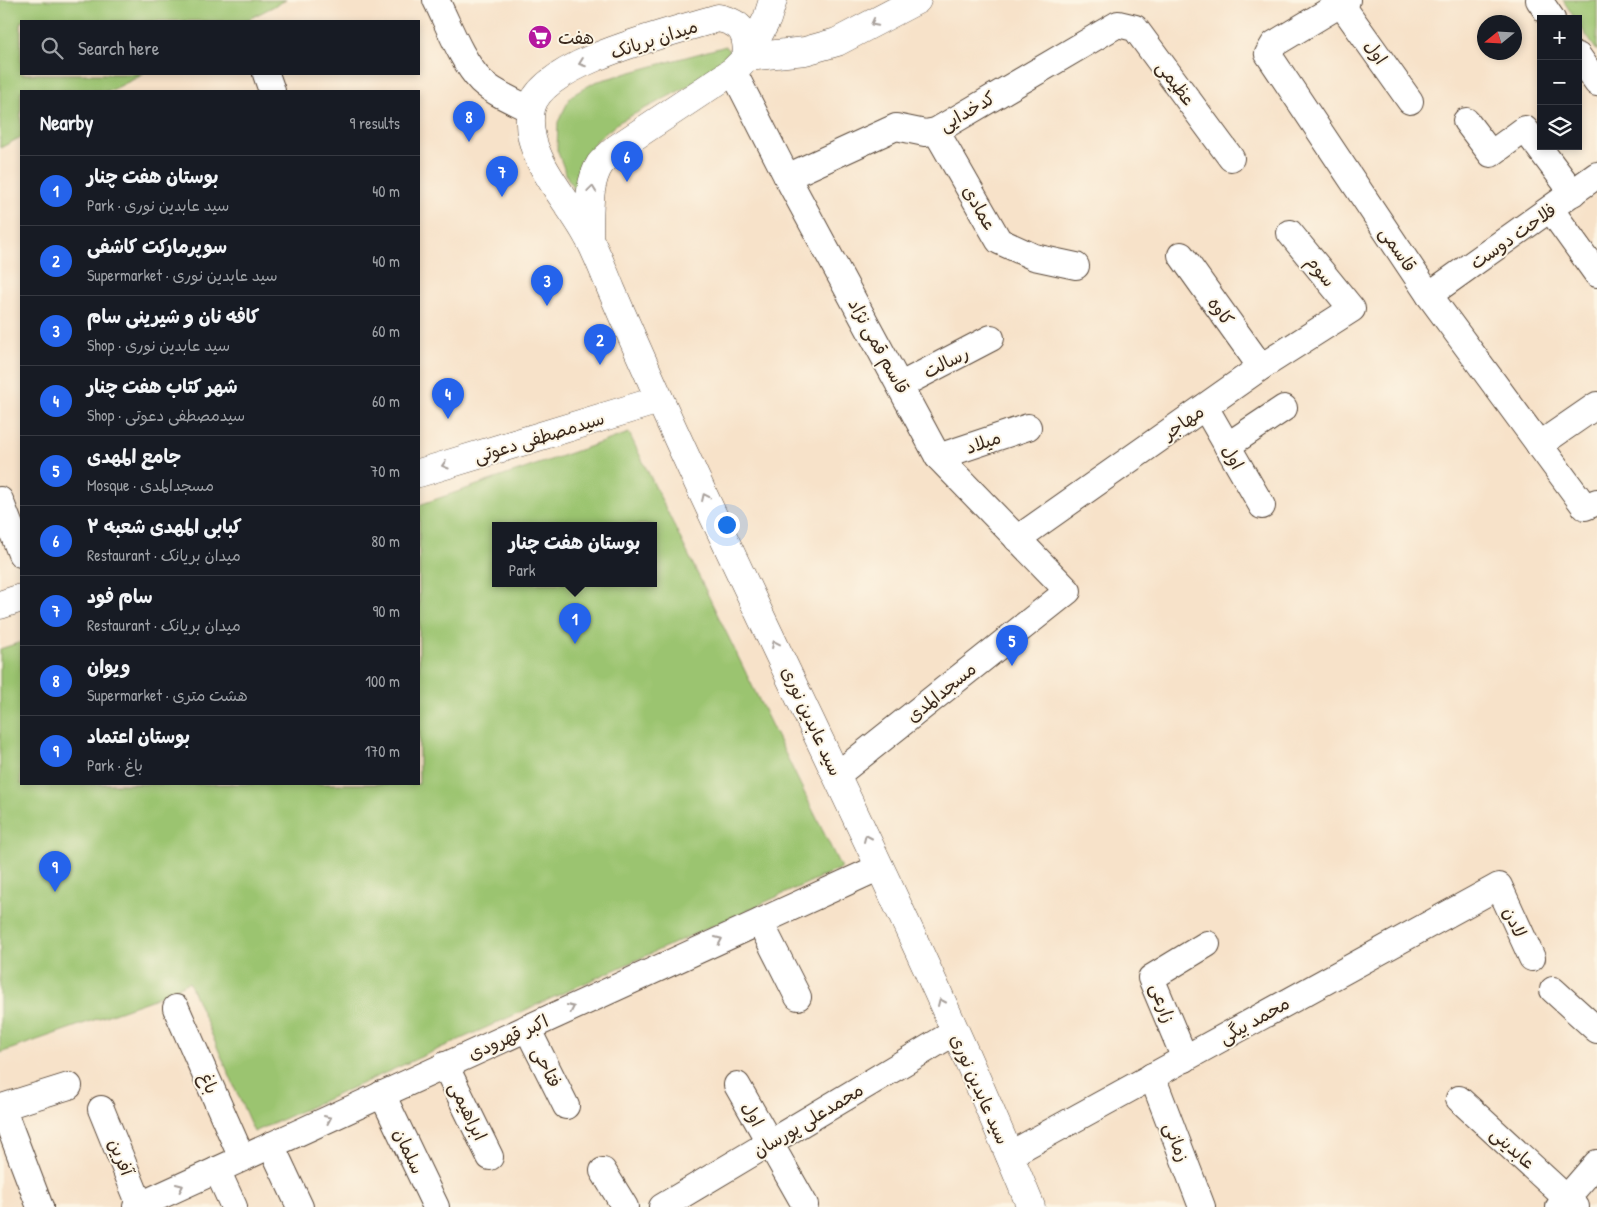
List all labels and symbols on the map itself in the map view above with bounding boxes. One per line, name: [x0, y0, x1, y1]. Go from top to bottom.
street label: میدان بریانک: [607, 13, 701, 65]
north arrow: [1477, 15, 1522, 60]
one-way arrow: [870, 17, 879, 27]
supermarket icon: هفت: [527, 24, 553, 50]
place label: هفت: [558, 25, 594, 50]
street label: اول: [1359, 35, 1393, 69]
street label: عظیمی: [1151, 55, 1201, 111]
one-way arrow: [579, 57, 587, 67]
street label: کدخدایی: [934, 85, 1000, 137]
pin: 8: [453, 101, 485, 142]
pin: 6: [611, 141, 643, 182]
pin: 7: [486, 156, 518, 197]
street label: عمادی: [957, 180, 1003, 236]
one-way arrow: [586, 184, 597, 192]
street label: فلاحت دوست: [1465, 197, 1561, 275]
street label: قاسمی: [1374, 221, 1422, 277]
street label: سوم: [1299, 250, 1341, 293]
pin: 3: [531, 265, 563, 306]
street label: کاوه: [1202, 292, 1240, 331]
street label: قاسم قمی نژاد: [841, 294, 915, 399]
pin: 2: [584, 324, 616, 365]
street label: رسالت: [919, 340, 973, 384]
pin: 4: [432, 378, 464, 419]
street label: مهاجر: [1156, 399, 1209, 446]
street label: سیدمصطفی دعوتی: [471, 405, 607, 469]
street label: میلاد: [962, 424, 1004, 460]
street label: اول: [1216, 440, 1250, 474]
one-way arrow: [441, 459, 449, 469]
one-way arrow: [701, 493, 711, 502]
your location: [714, 512, 740, 538]
pin: 1: [559, 603, 591, 644]
pin: 5: [996, 625, 1028, 666]
one-way arrow: [771, 640, 781, 649]
street label: مسجدالمدی: [901, 656, 981, 728]
street label: سید عابدین نوری: [776, 662, 848, 780]
one-way arrow: [862, 834, 873, 843]
pin: 9: [39, 851, 71, 892]
street label: لادن: [1497, 903, 1533, 941]
one-way arrow: [714, 936, 723, 947]
street label: زارعی: [1145, 980, 1181, 1026]
street label: محمد بیگی: [1214, 990, 1294, 1050]
one-way arrow: [937, 998, 948, 1007]
one-way arrow: [566, 1004, 575, 1014]
street label: اکبر قهرودی: [464, 1008, 552, 1066]
street label: سید عابدین نوری: [945, 1030, 1015, 1148]
street label: فتاحی: [526, 1042, 568, 1092]
street label: باغ: [193, 1068, 225, 1098]
street label: ابراهیمی: [443, 1077, 493, 1145]
street label: محمدعلی پورسان: [748, 1077, 868, 1163]
street label: اول: [736, 1097, 770, 1131]
one-way arrow: [323, 1115, 332, 1125]
street label: زمانی: [1158, 1119, 1196, 1165]
street label: عابدینی: [1485, 1121, 1541, 1175]
street label: سلمان: [388, 1124, 430, 1178]
street label: آفرین: [102, 1135, 140, 1181]
one-way arrow: [175, 1182, 184, 1193]

